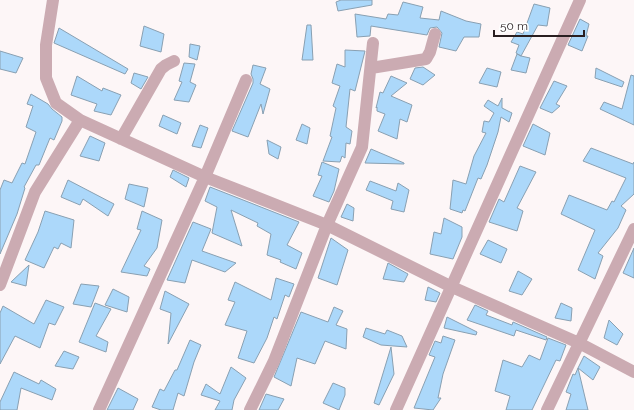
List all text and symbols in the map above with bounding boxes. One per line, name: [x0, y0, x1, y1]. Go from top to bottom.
scale bar: [494, 12, 584, 38]
text: 50 m: [500, 19, 528, 33]

